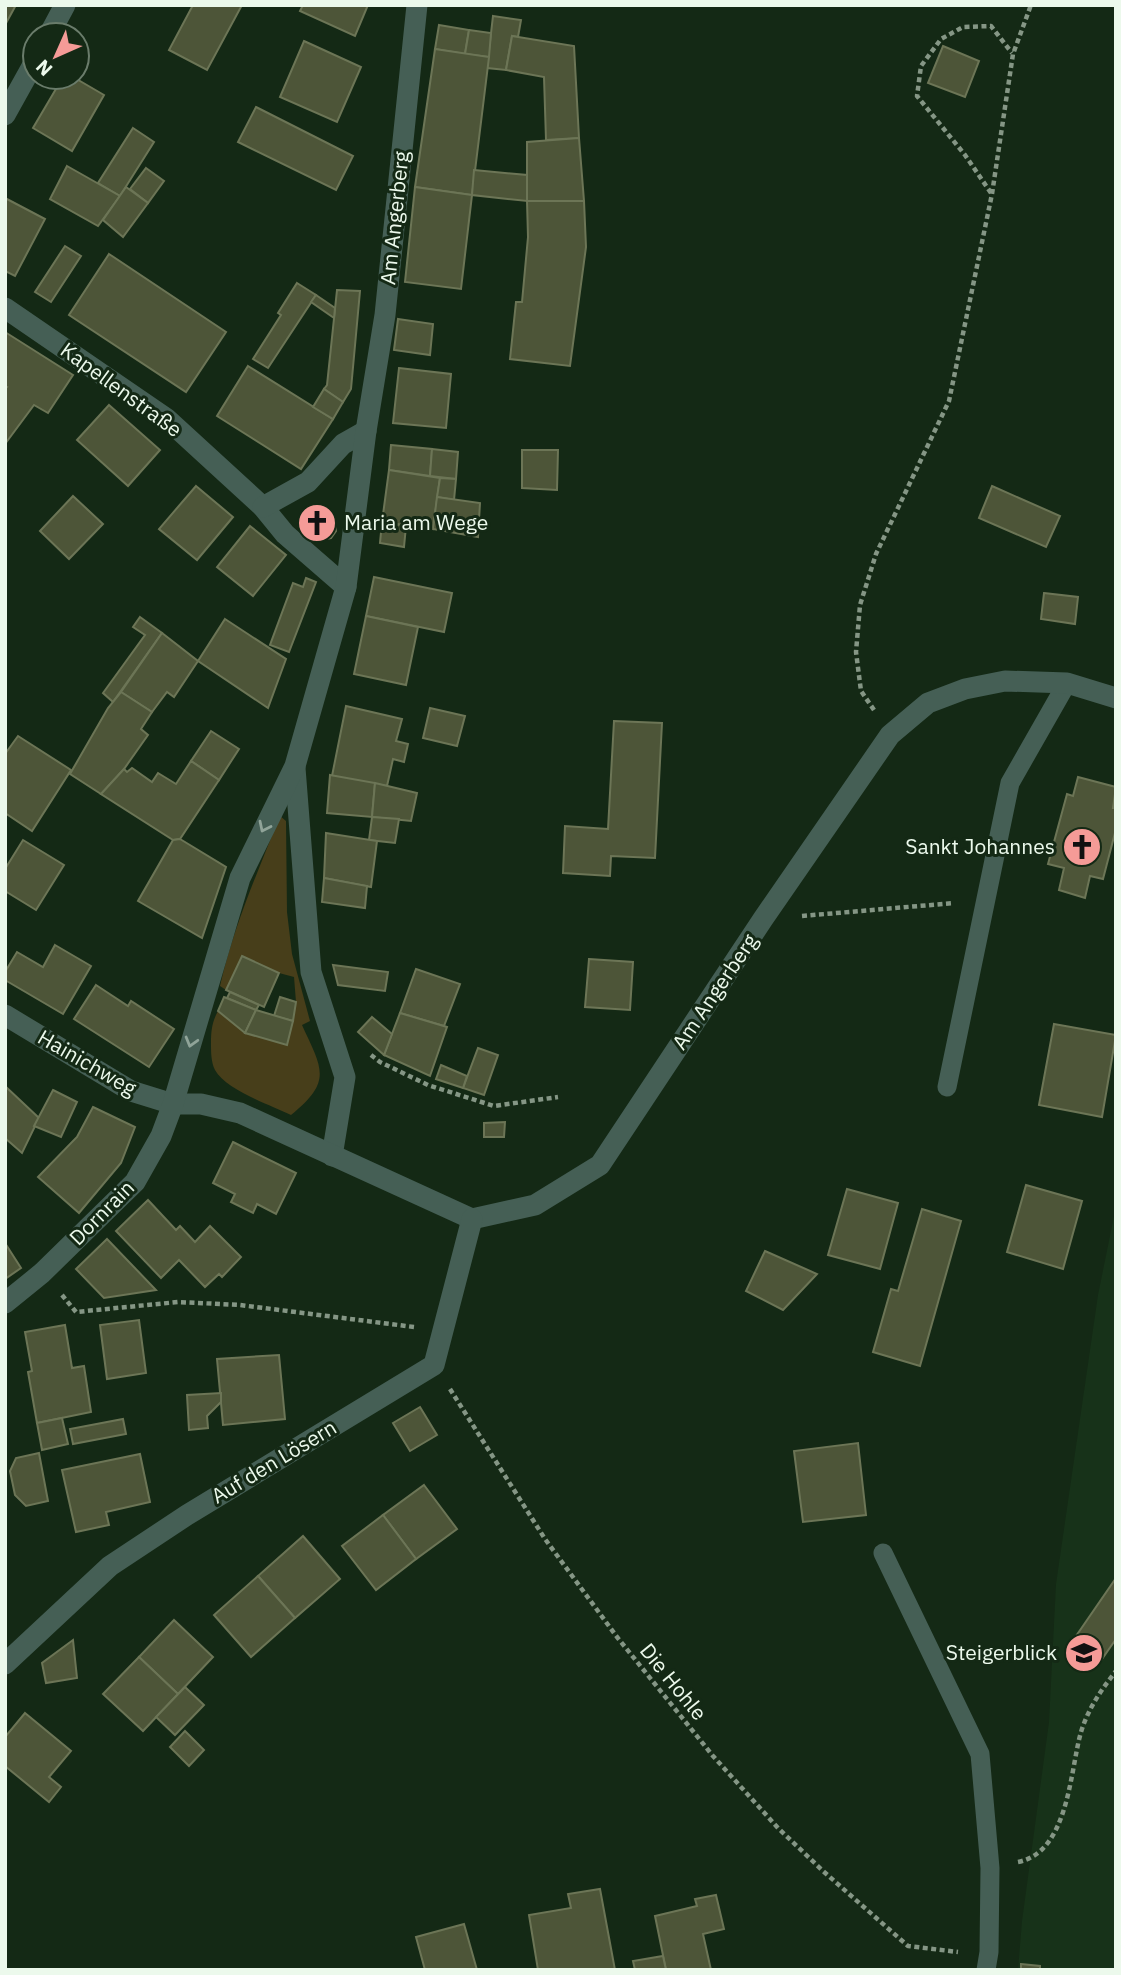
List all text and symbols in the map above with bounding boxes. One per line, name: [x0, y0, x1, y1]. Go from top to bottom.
north arrow: [21, 21, 91, 91]
text: N: [31, 55, 57, 81]
street label: Am Angerberg: [373, 150, 415, 286]
street label: Kapellenstraße: [55, 336, 188, 443]
church icon: Maria am Wege: [296, 502, 338, 544]
place label: Maria am Wege: [344, 508, 488, 536]
one-way arrow: [259, 820, 273, 832]
church icon: Sankt Johannes: [1061, 826, 1103, 868]
place label: Sankt Johannes: [905, 832, 1055, 860]
street label: Am Angerberg: [665, 928, 763, 1055]
street label: Hainichweg: [33, 1023, 142, 1102]
one-way arrow: [185, 1036, 200, 1048]
street label: Dornrain: [63, 1174, 140, 1251]
street label: Auf den Lösern: [206, 1413, 341, 1510]
school or university icon: Steigerblick: [1063, 1632, 1105, 1674]
street label: Die Hohle: [634, 1637, 713, 1726]
place label: Steigerblick: [946, 1638, 1057, 1666]

